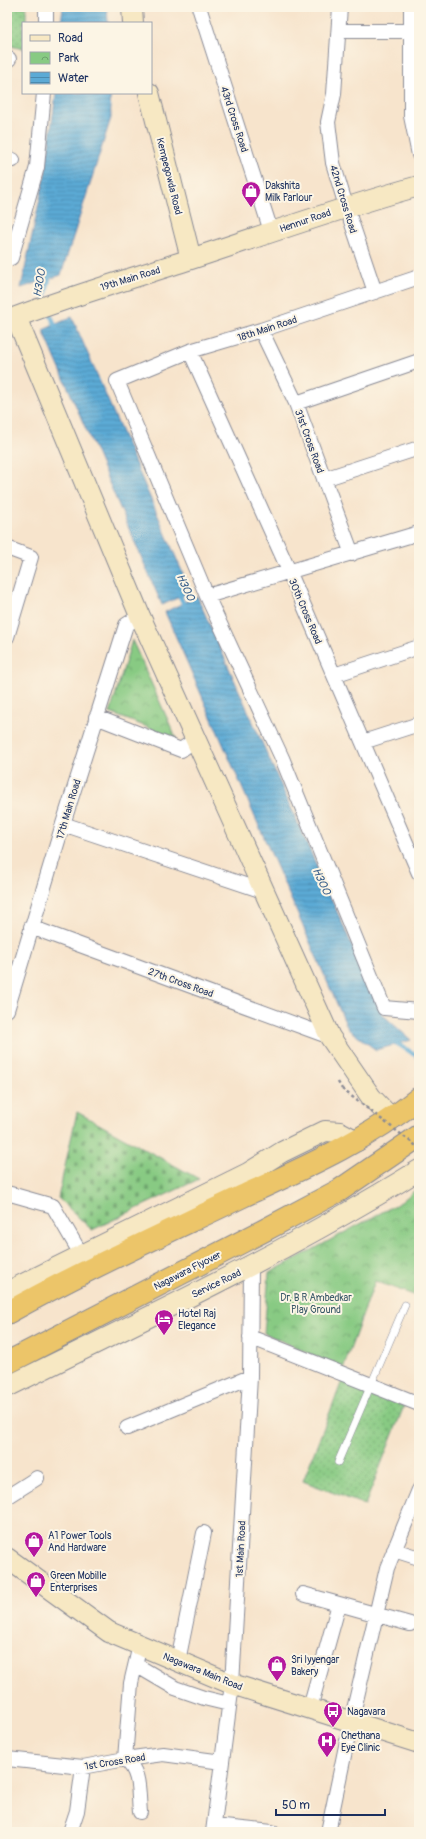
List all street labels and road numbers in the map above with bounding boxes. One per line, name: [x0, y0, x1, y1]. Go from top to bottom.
street label: 43rd Cross Road: [218, 85, 250, 154]
street label: Kempegowda Road: [154, 137, 184, 216]
street label: 42nd Cross Road: [327, 164, 359, 235]
street label: Hennur Road: [278, 207, 333, 235]
street label: 19th Main Road: [99, 264, 162, 294]
street label: 18th Main Road: [236, 314, 299, 344]
street label: 31st Cross Road: [292, 408, 326, 475]
street label: 30th Cross Road: [286, 577, 324, 646]
street label: 17th Main Road: [54, 778, 84, 841]
street label: 27th Cross Road: [146, 966, 215, 1000]
street label: Nagawara Flyover: [152, 1249, 223, 1293]
street label: Service Road: [190, 1267, 243, 1301]
street label: 1st Main Road: [234, 1520, 248, 1578]
street label: Nagawara Main Road: [161, 1650, 244, 1693]
street label: 1st Cross Road: [84, 1751, 146, 1773]

